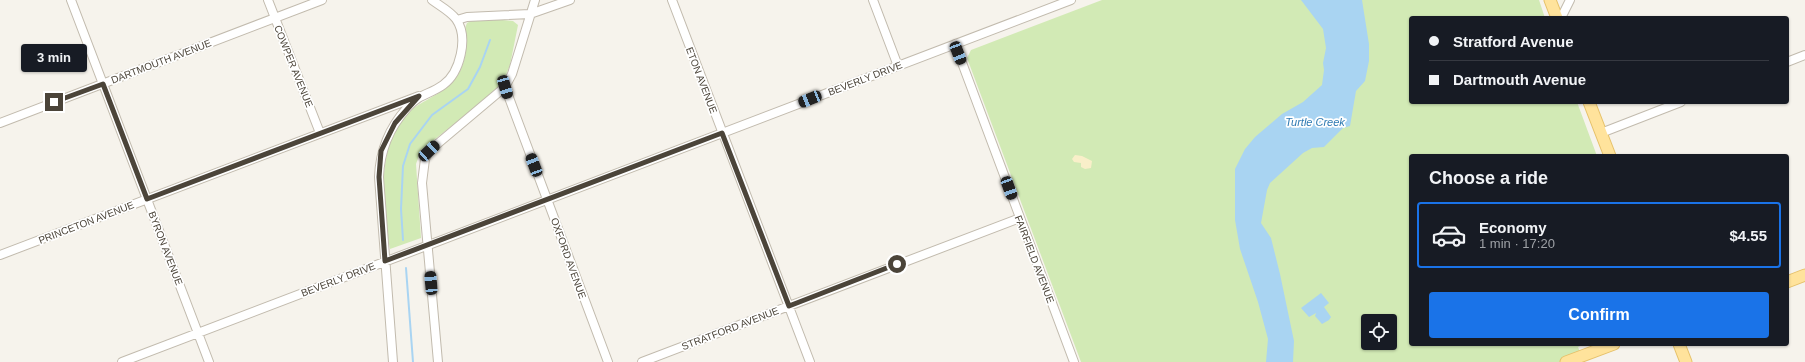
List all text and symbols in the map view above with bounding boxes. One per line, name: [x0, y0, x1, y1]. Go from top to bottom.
street label: COWPER AVENUE: [272, 24, 315, 109]
text: Stratford Avenue: [1453, 33, 1574, 50]
street label: DARTMOUTH AVENUE: [110, 37, 213, 86]
car: [948, 40, 968, 66]
callout: 3 min: [21, 44, 87, 72]
street label: ETON AVENUE: [684, 45, 719, 115]
text: 3 min: [37, 50, 71, 65]
street label: BEVERLY DRIVE: [827, 59, 904, 98]
text: Dartmouth Avenue: [1453, 71, 1586, 88]
car: [496, 74, 514, 100]
car: [797, 89, 823, 109]
route end: [45, 93, 63, 111]
water label: Turtle Creek: [1285, 116, 1345, 128]
car: [416, 138, 442, 164]
car: [524, 152, 544, 178]
text: Choose a ride: [1429, 168, 1548, 188]
car: [999, 175, 1019, 201]
street label: PRINCETON AVENUE: [37, 199, 136, 246]
street label: BYRON AVENUE: [146, 210, 185, 287]
street label: FAIRFIELD AVENUE: [1013, 214, 1056, 305]
street label: OXFORD AVENUE: [549, 216, 588, 300]
icon: car: [1431, 217, 1467, 253]
text: Economy: [1479, 219, 1547, 236]
text: $4.55: [1729, 227, 1767, 244]
text: 1 min · 17:20: [1479, 236, 1555, 251]
route start: [888, 255, 906, 273]
street label: BEVERLY DRIVE: [300, 260, 377, 299]
car: [424, 271, 438, 295]
button: Confirm: [1429, 292, 1769, 338]
street label: STRATFORD AVENUE: [680, 305, 781, 352]
map controls: [1361, 314, 1397, 350]
button: locate: [1361, 314, 1397, 350]

